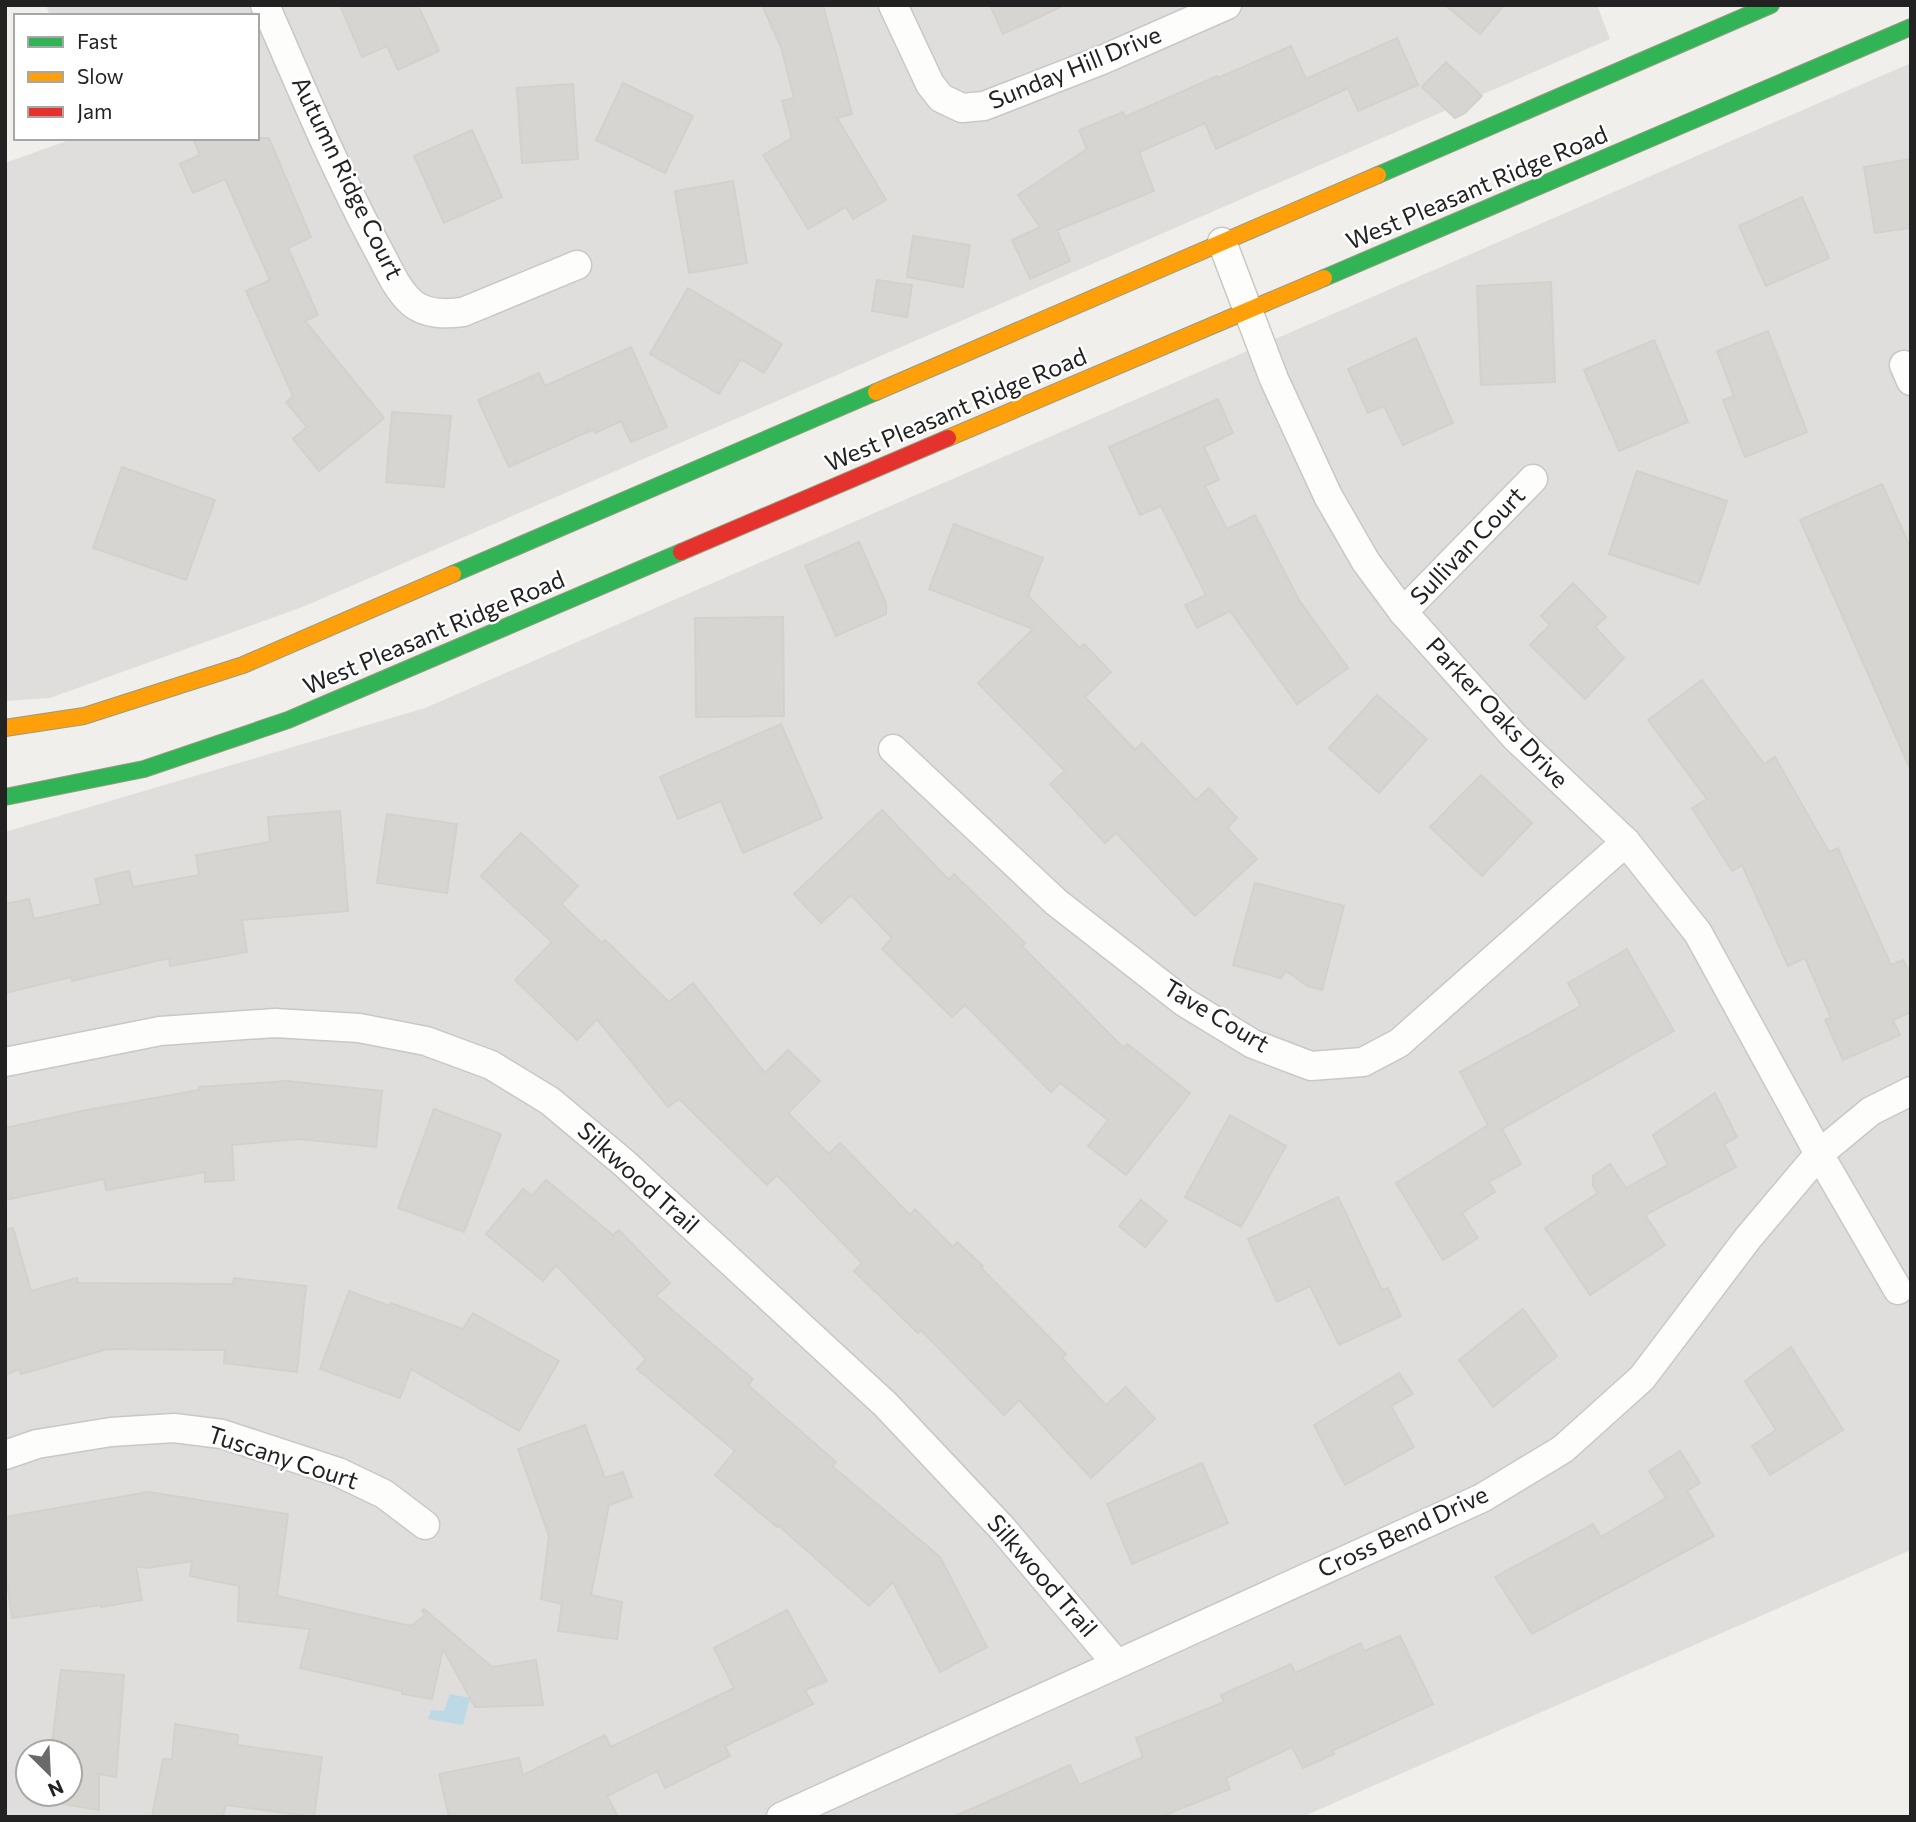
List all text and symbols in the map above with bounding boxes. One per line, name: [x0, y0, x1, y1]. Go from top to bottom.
legend: [14, 14, 259, 140]
street label: Sunday Hill Drive: [984, 19, 1165, 114]
text: Fast: [77, 28, 118, 53]
text: Slow: [77, 63, 124, 88]
street label: Autumn Ridge Court: [287, 71, 410, 284]
text: Jam: [77, 98, 112, 123]
street label: West Pleasant Ridge Road: [1341, 118, 1611, 255]
street label: West Pleasant Ridge Road: [820, 340, 1090, 477]
street label: Sullivan Court: [1404, 480, 1530, 610]
street label: West Pleasant Ridge Road: [298, 563, 568, 700]
street label: Parker Oaks Drive: [1421, 631, 1575, 793]
street label: Tave Court: [1159, 972, 1275, 1058]
street label: Silkwood Trail: [573, 1115, 705, 1239]
street label: Tuscany Court: [205, 1419, 362, 1495]
street label: Cross Bend Drive: [1313, 1479, 1492, 1583]
street label: Silkwood Trail: [982, 1508, 1104, 1642]
north arrow: [14, 1738, 84, 1808]
text: N: [45, 1776, 67, 1802]

